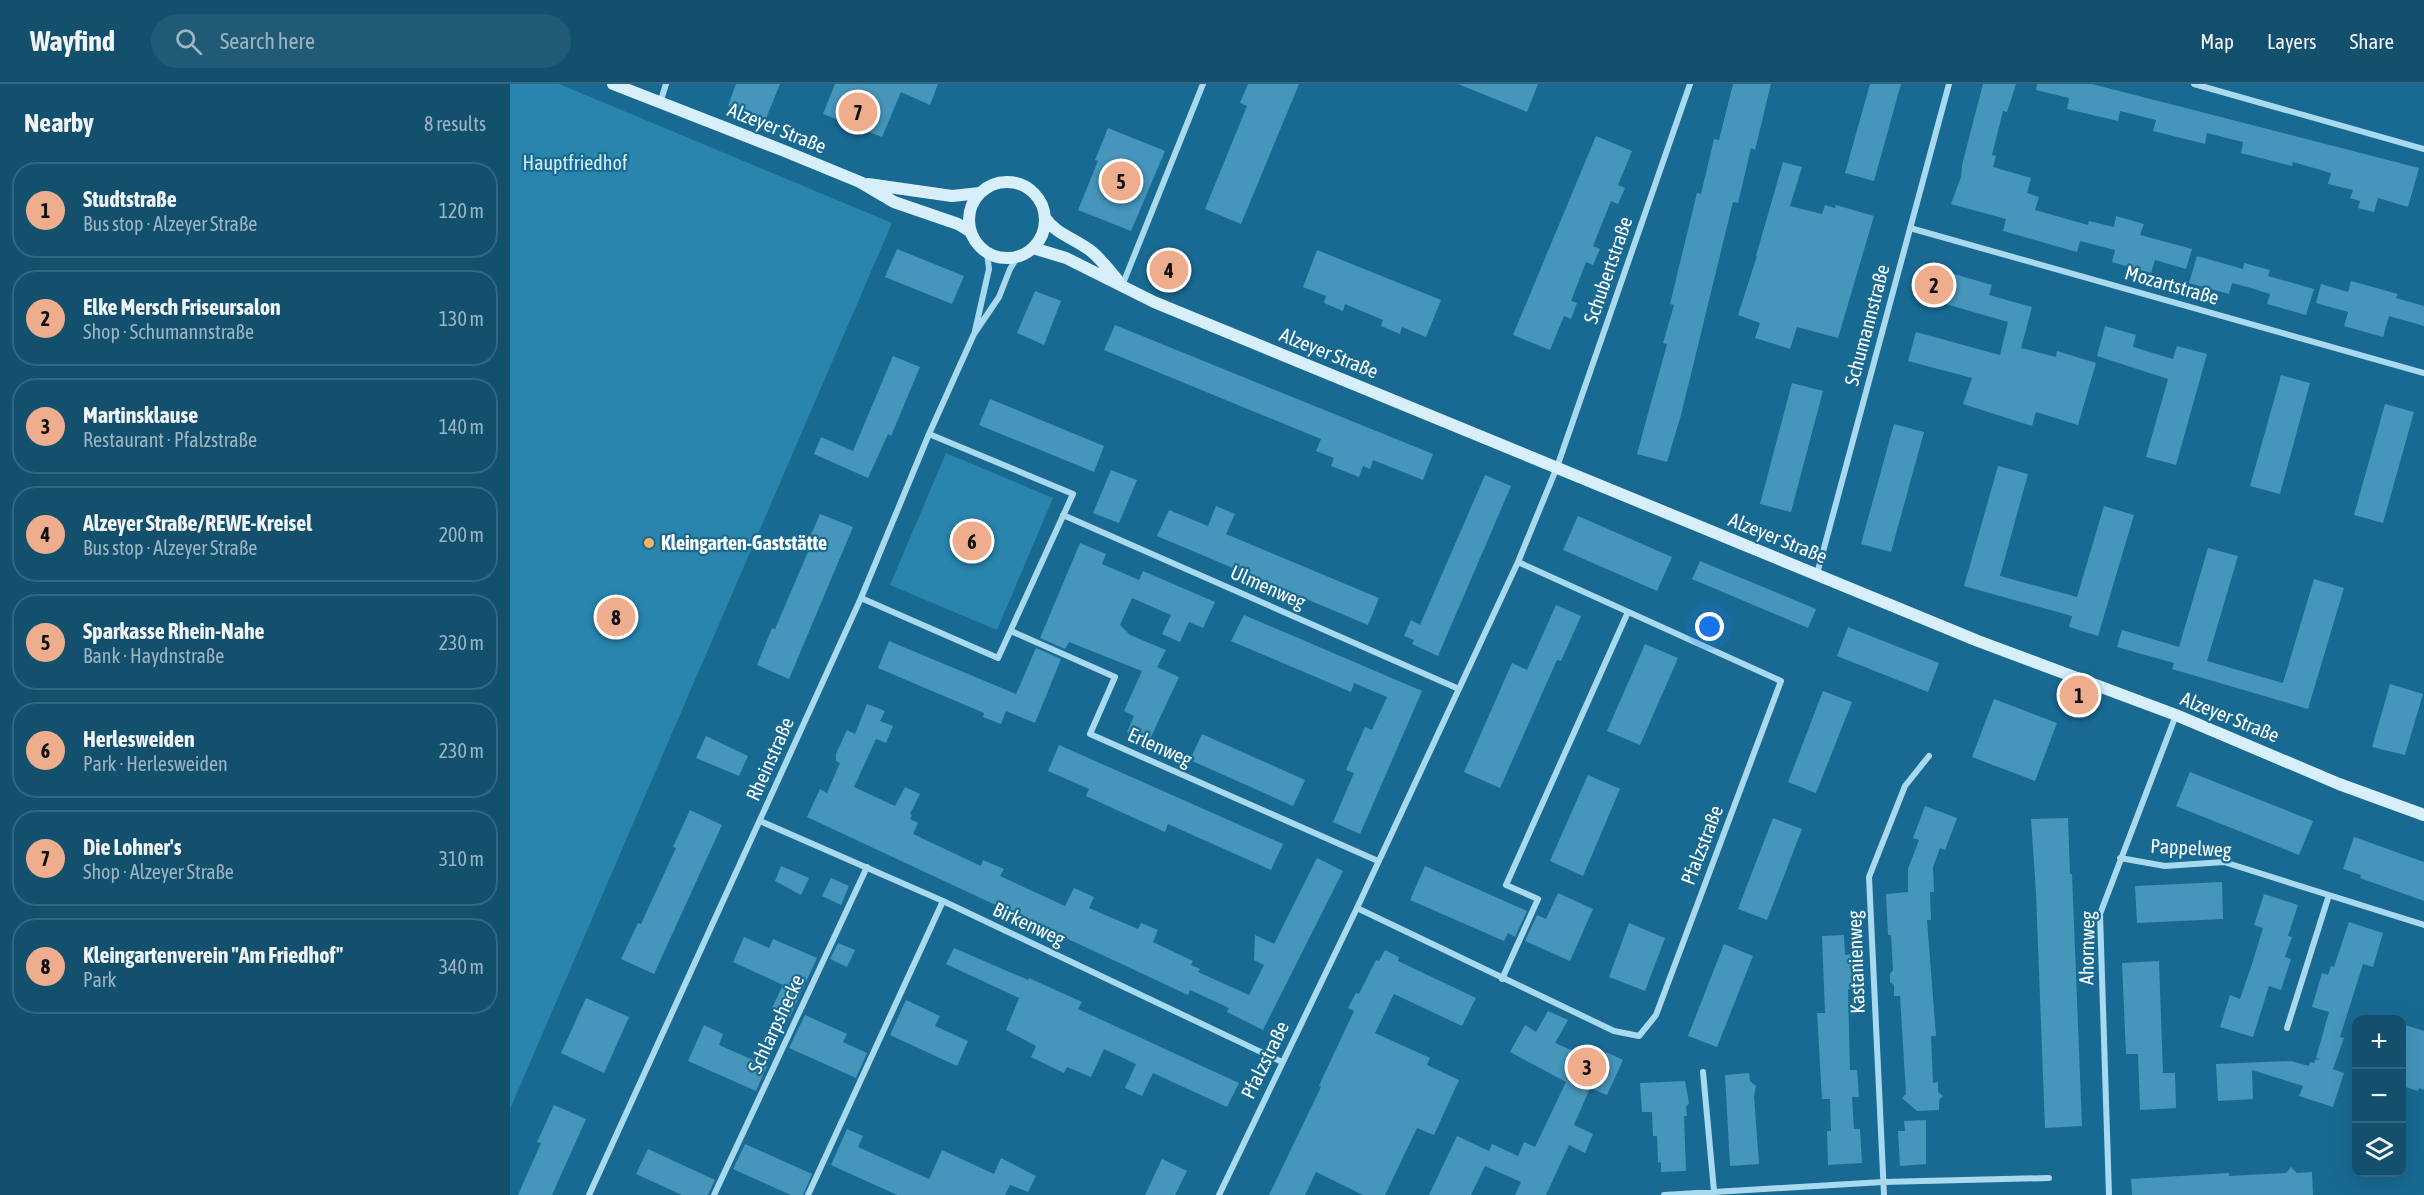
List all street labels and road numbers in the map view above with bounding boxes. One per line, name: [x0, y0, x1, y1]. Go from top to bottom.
street label: Alzeyer Straße: [725, 97, 830, 158]
street label: Schubertstraße: [1579, 213, 1637, 326]
street label: Mozartstraße: [2123, 260, 2222, 309]
street label: Schumannstraße: [1839, 262, 1894, 388]
street label: Alzeyer Straße: [1277, 322, 1382, 383]
street label: Alzeyer Straße: [1726, 507, 1831, 568]
street label: Ulmenweg: [1227, 560, 1310, 613]
street label: Alzeyer Straße: [2178, 686, 2283, 747]
street label: Rheinstraße: [741, 713, 798, 804]
street label: Erlenweg: [1125, 722, 1196, 771]
street label: Pfalzstraße: [1676, 802, 1727, 888]
street label: Pappelweg: [2150, 834, 2233, 861]
street label: Birkenweg: [990, 897, 1069, 950]
street label: Kastanienweg: [1842, 910, 1869, 1014]
street label: Ahornweg: [2074, 910, 2099, 985]
street label: Schlarpshecke: [743, 971, 808, 1077]
street label: Pfalzstraße: [1236, 1017, 1293, 1102]

